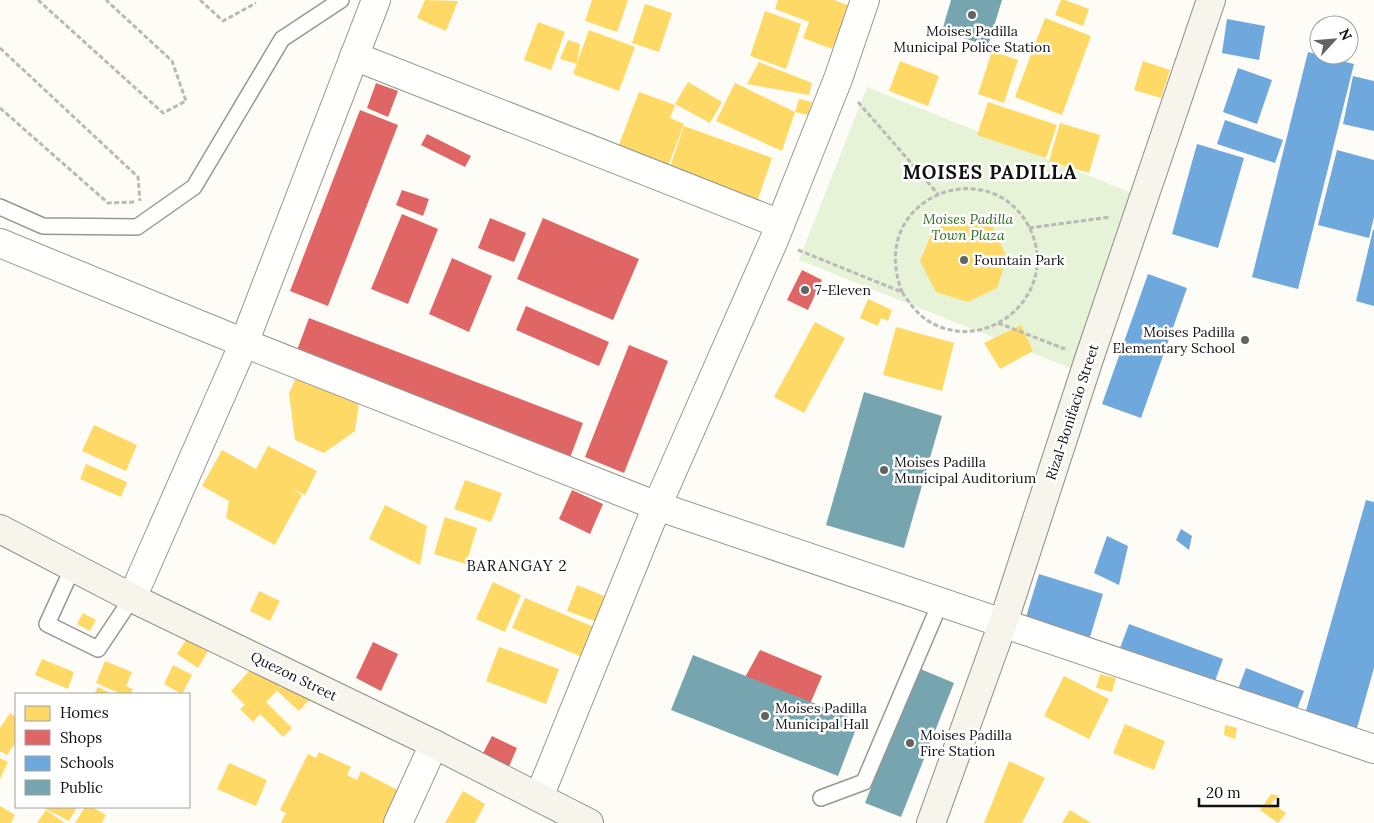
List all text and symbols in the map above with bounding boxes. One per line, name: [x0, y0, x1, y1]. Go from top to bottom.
marker: Moises Padilla Municipal Police Station: [966, 9, 978, 21]
north arrow: [1309, 15, 1359, 65]
place label: Moises Padilla Municipal Police Station: [893, 22, 1051, 56]
text: N: [1335, 25, 1356, 43]
district label: MOISES PADILLA: [903, 160, 1077, 184]
park label: Moises Padilla Town Plaza: [923, 210, 1014, 244]
place label: Fountain Park: [974, 251, 1065, 269]
marker: Fountain Park: [958, 254, 970, 266]
place label: 7-Eleven: [815, 281, 871, 299]
marker: 7-Eleven: [799, 284, 811, 296]
place label: Moises Padilla Elementary School: [1112, 323, 1235, 357]
marker: Moises Padilla Elementary School: [1239, 334, 1251, 346]
street label: Rizal-Bonifacio Street: [1042, 341, 1103, 482]
place label: Moises Padilla Municipal Auditorium: [894, 453, 1037, 487]
marker: Moises Padilla Municipal Auditorium: [878, 464, 890, 476]
district label: BARANGAY 2: [467, 556, 567, 575]
street label: Quezon Street: [248, 647, 341, 705]
legend: [15, 693, 190, 808]
place label: Moises Padilla Municipal Hall: [775, 699, 869, 733]
text: Homes: [60, 703, 109, 722]
marker: Moises Padilla Municipal Hall: [759, 710, 771, 722]
place label: Moises Padilla Fire Station: [920, 726, 1012, 760]
text: Shops: [60, 728, 102, 747]
marker: Moises Padilla Fire Station: [904, 737, 916, 749]
text: Schools: [60, 753, 114, 772]
scale bar: [1199, 776, 1278, 808]
text: Public: [60, 778, 103, 797]
text: 20 m: [1206, 783, 1241, 802]

